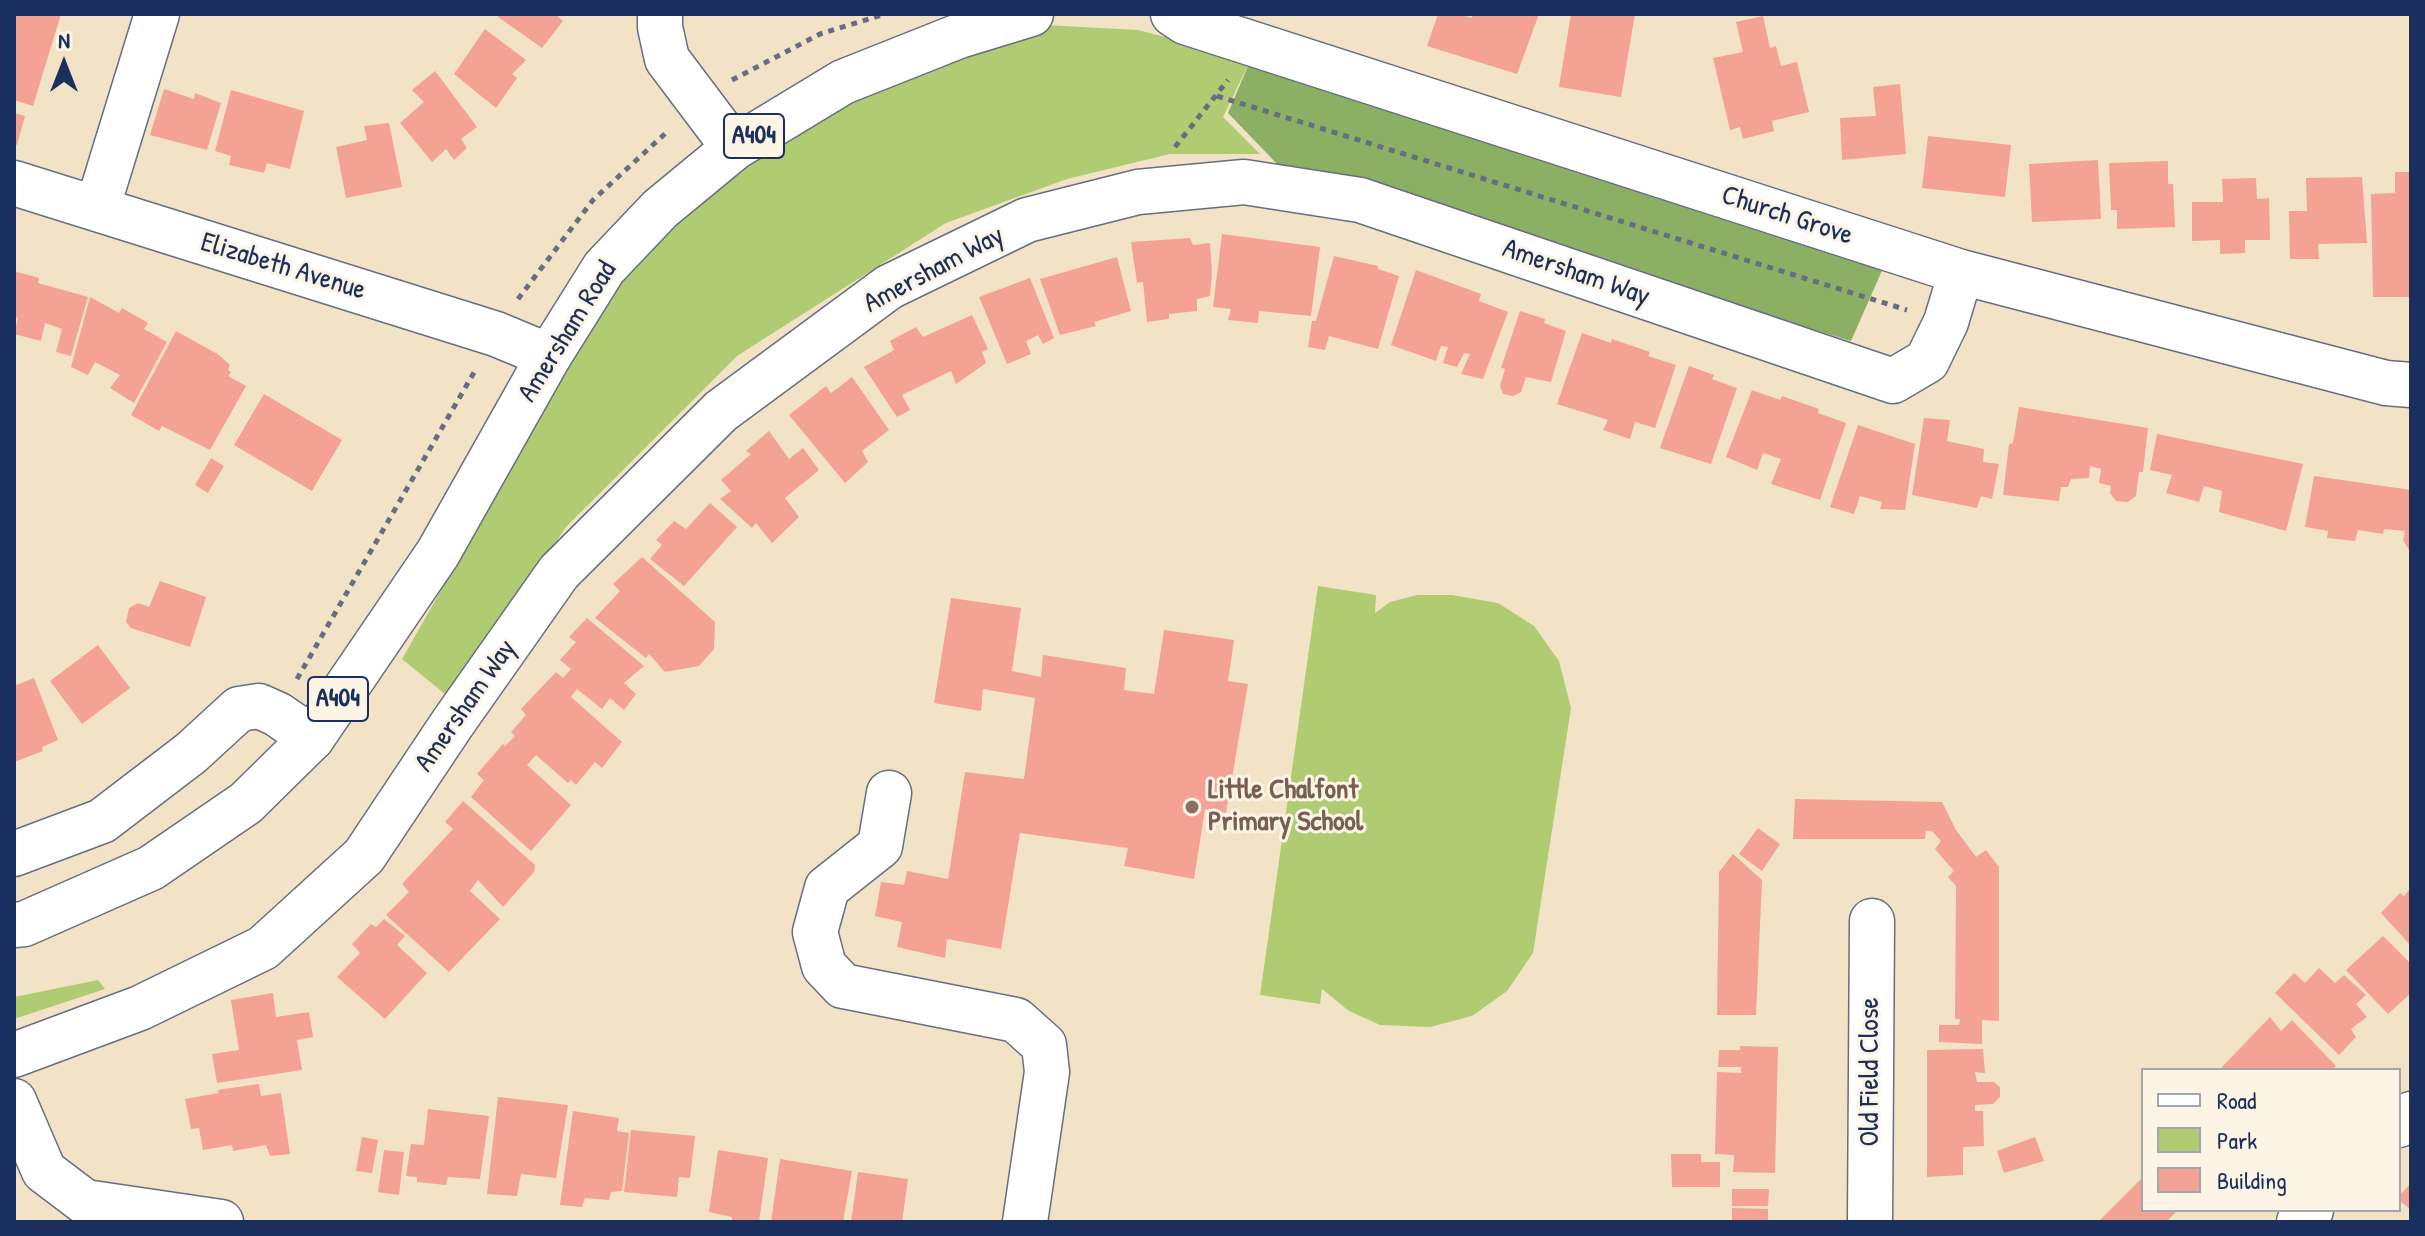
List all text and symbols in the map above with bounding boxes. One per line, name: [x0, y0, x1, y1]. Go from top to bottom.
north arrow: [24, 24, 104, 104]
text: N: [58, 25, 70, 55]
road number: A404: [724, 114, 784, 158]
street label: Church Grove: [1717, 179, 1857, 253]
street label: Amersham Way: [858, 219, 1010, 321]
street label: Elizabeth Avenue: [197, 226, 369, 308]
street label: Amersham Way: [1498, 232, 1654, 314]
street label: Amersham Road: [511, 255, 625, 409]
street label: Amersham Way: [408, 633, 524, 779]
road number: A404: [308, 677, 368, 721]
place label: Little Chalfont Primary School: [1208, 774, 1363, 840]
marker: Little Chalfont Primary School: [1183, 798, 1201, 816]
street label: Old Field Close: [1854, 997, 1888, 1147]
legend: [2141, 1068, 2401, 1212]
text: Road: [2217, 1084, 2256, 1116]
text: Park: [2217, 1124, 2257, 1156]
text: Building: [2217, 1164, 2287, 1196]

